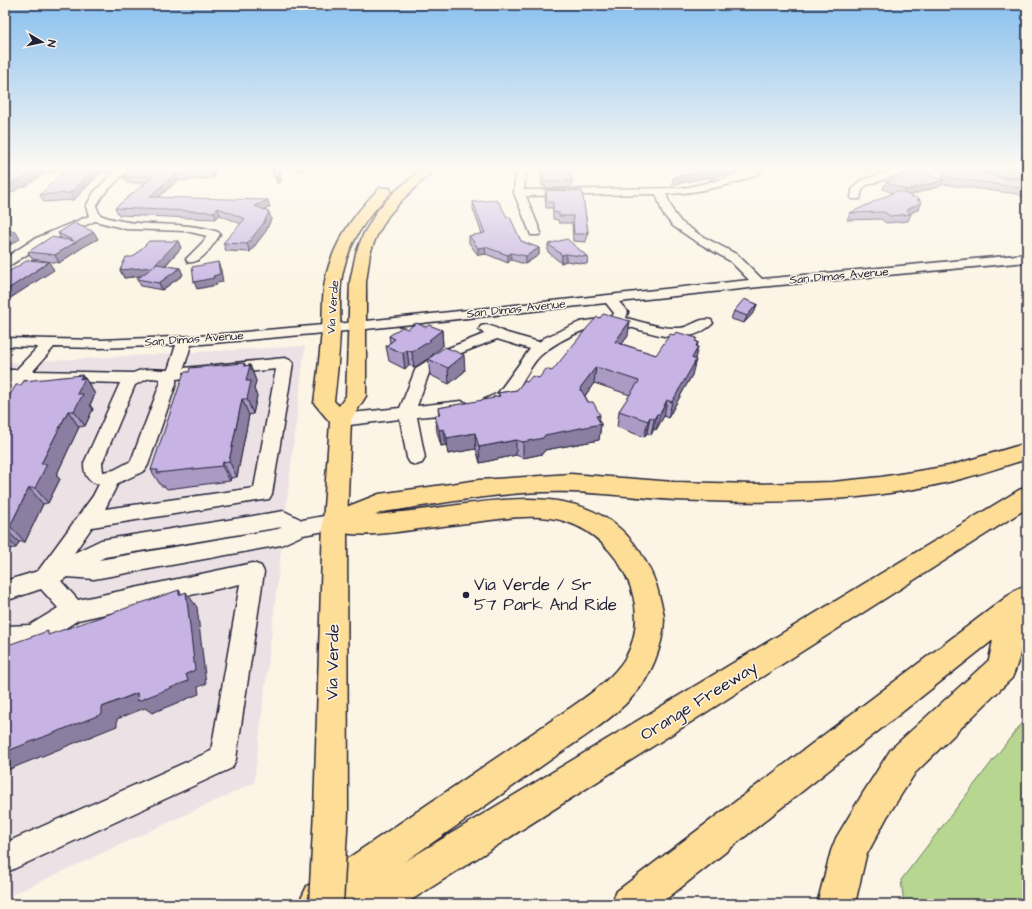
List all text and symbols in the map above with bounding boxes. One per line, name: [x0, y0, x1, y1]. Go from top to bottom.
north arrow: [22, 22, 62, 62]
text: N: [43, 39, 59, 48]
street label: San Dimas Avenue: [789, 263, 890, 289]
street label: Via Verde: [323, 279, 343, 334]
street label: San Dimas Avenue: [466, 295, 567, 323]
street label: San Dimas Avenue: [144, 327, 245, 351]
place label: Via Verde / Sr 57 Park And Ride: [474, 573, 617, 617]
marker: Via Verde / Sr 57 Park And Ride: [461, 590, 471, 600]
street label: Via Verde: [320, 624, 346, 700]
street label: Orange Freeway: [636, 655, 763, 748]

